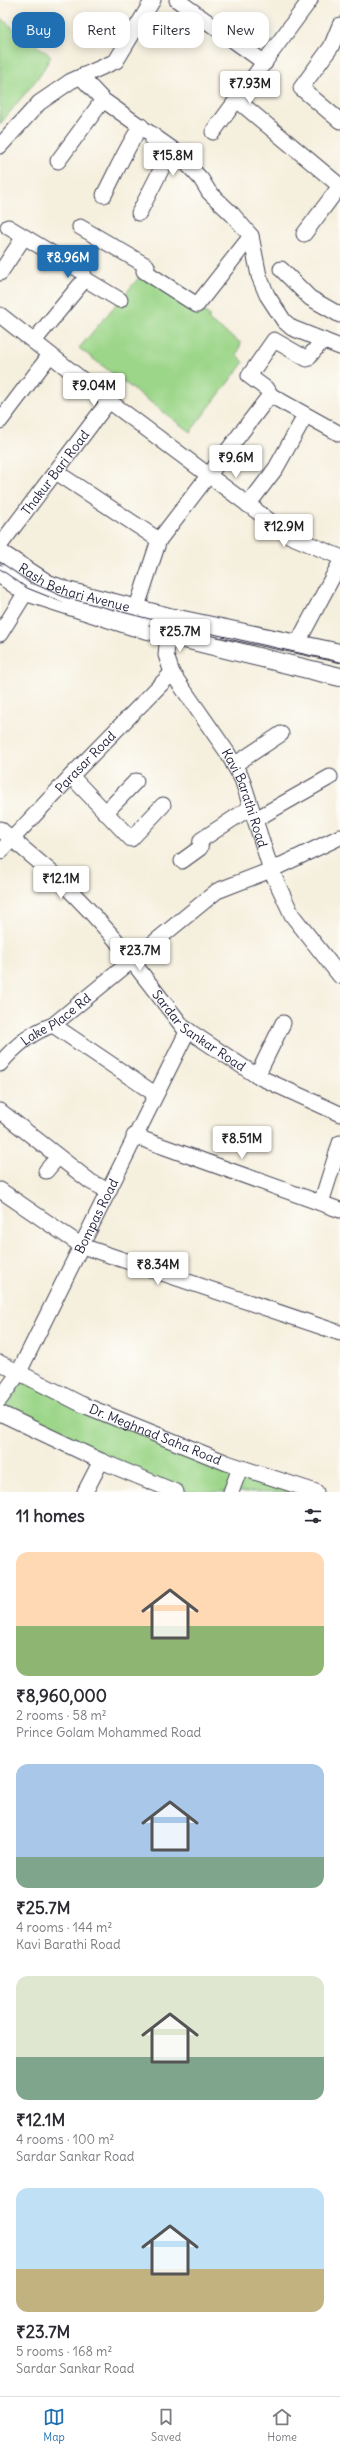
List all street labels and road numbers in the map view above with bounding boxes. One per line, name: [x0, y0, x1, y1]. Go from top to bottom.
street label: Thakur Bari Road: [18, 427, 93, 519]
street label: Rash Behari Avenue: [15, 559, 131, 616]
street label: Parasar Road: [52, 727, 120, 797]
street label: Kavi Barathi Road: [218, 746, 271, 850]
street label: Sardar Sankar Road: [148, 987, 249, 1075]
street label: Lake Place Rd: [17, 989, 95, 1049]
street label: Bompas Road: [71, 1176, 122, 1257]
street label: Dr. Meghnad Saha Road: [87, 1400, 224, 1469]

